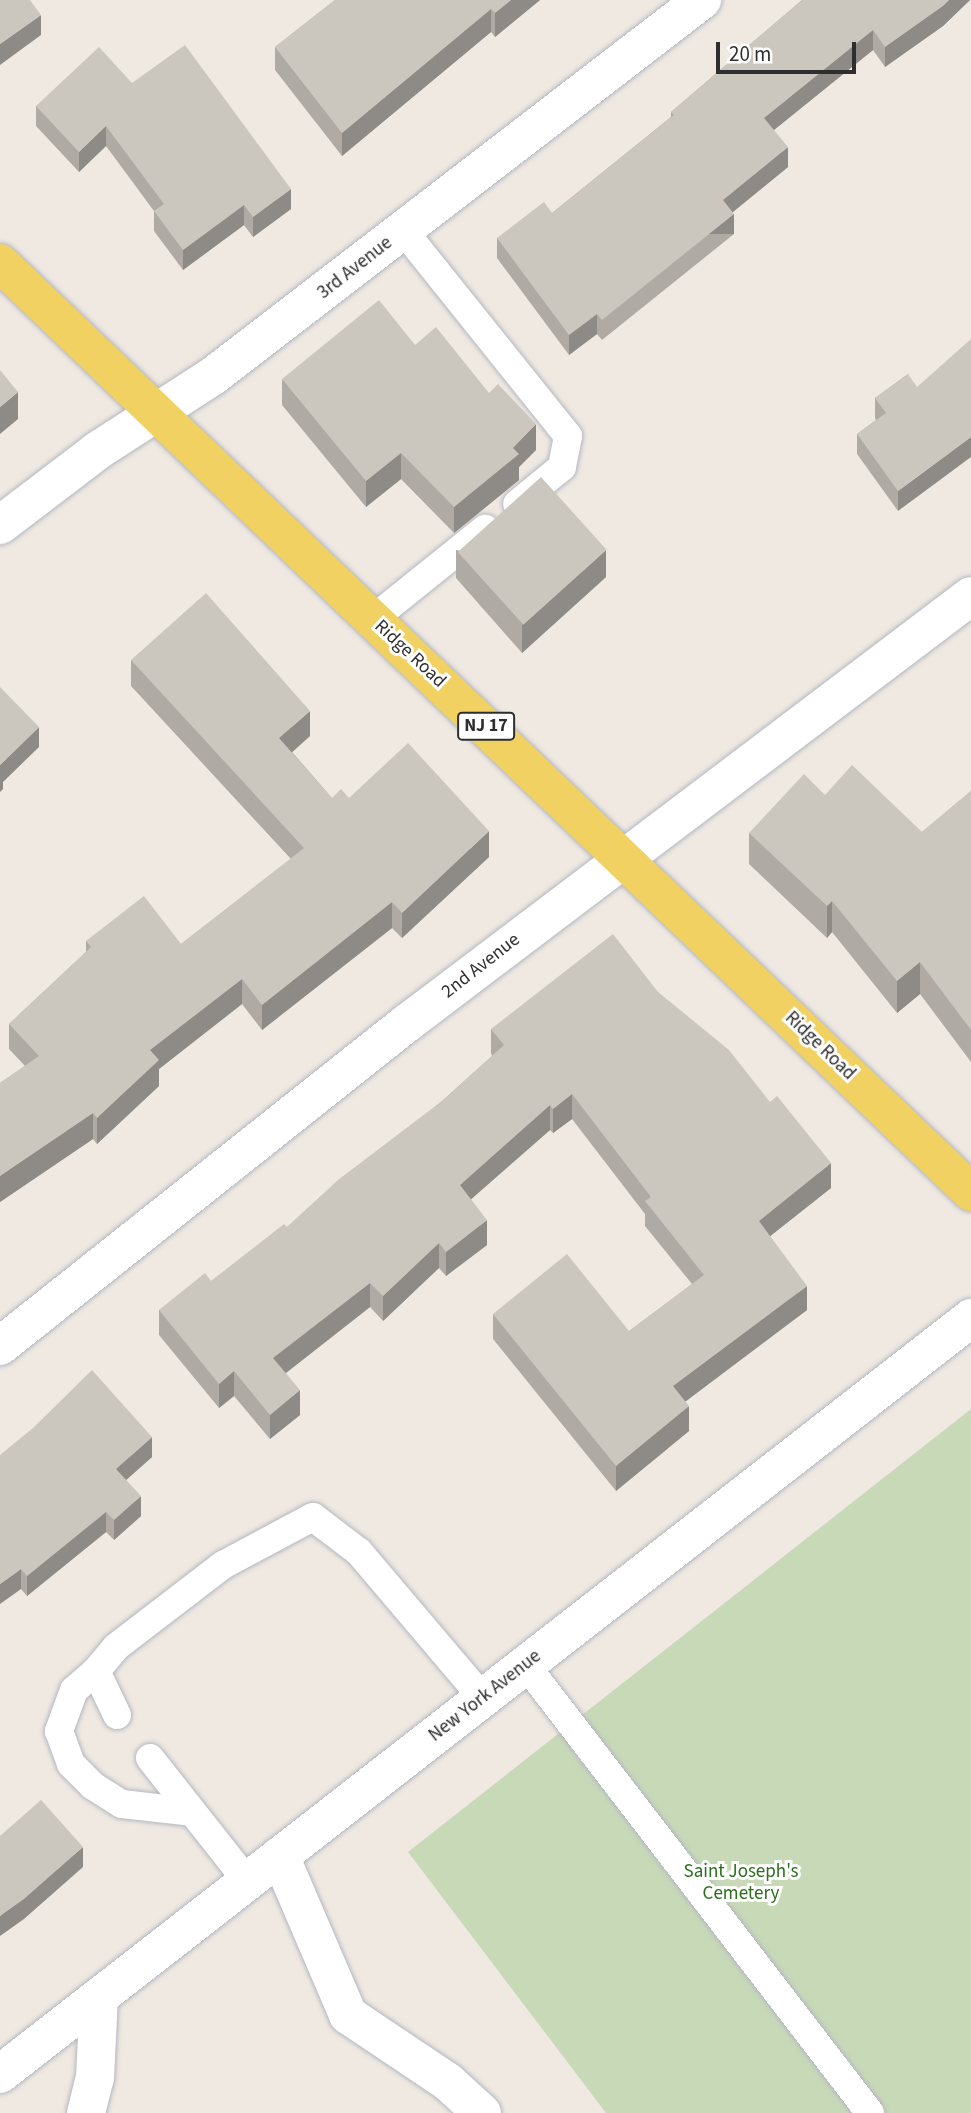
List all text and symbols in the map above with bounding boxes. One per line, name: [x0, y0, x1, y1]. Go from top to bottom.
scale bar: [719, 28, 859, 72]
text: 20 m: [729, 39, 771, 69]
street label: 3rd Avenue: [313, 232, 397, 304]
street label: Ridge Road: [370, 615, 450, 693]
road number: NJ 17: [456, 712, 516, 740]
street label: 2nd Avenue: [437, 928, 525, 1004]
street label: Ridge Road: [780, 1007, 860, 1085]
street label: New York Avenue: [424, 1645, 546, 1747]
park label: Saint Joseph's Cemetery: [684, 1861, 798, 1905]

